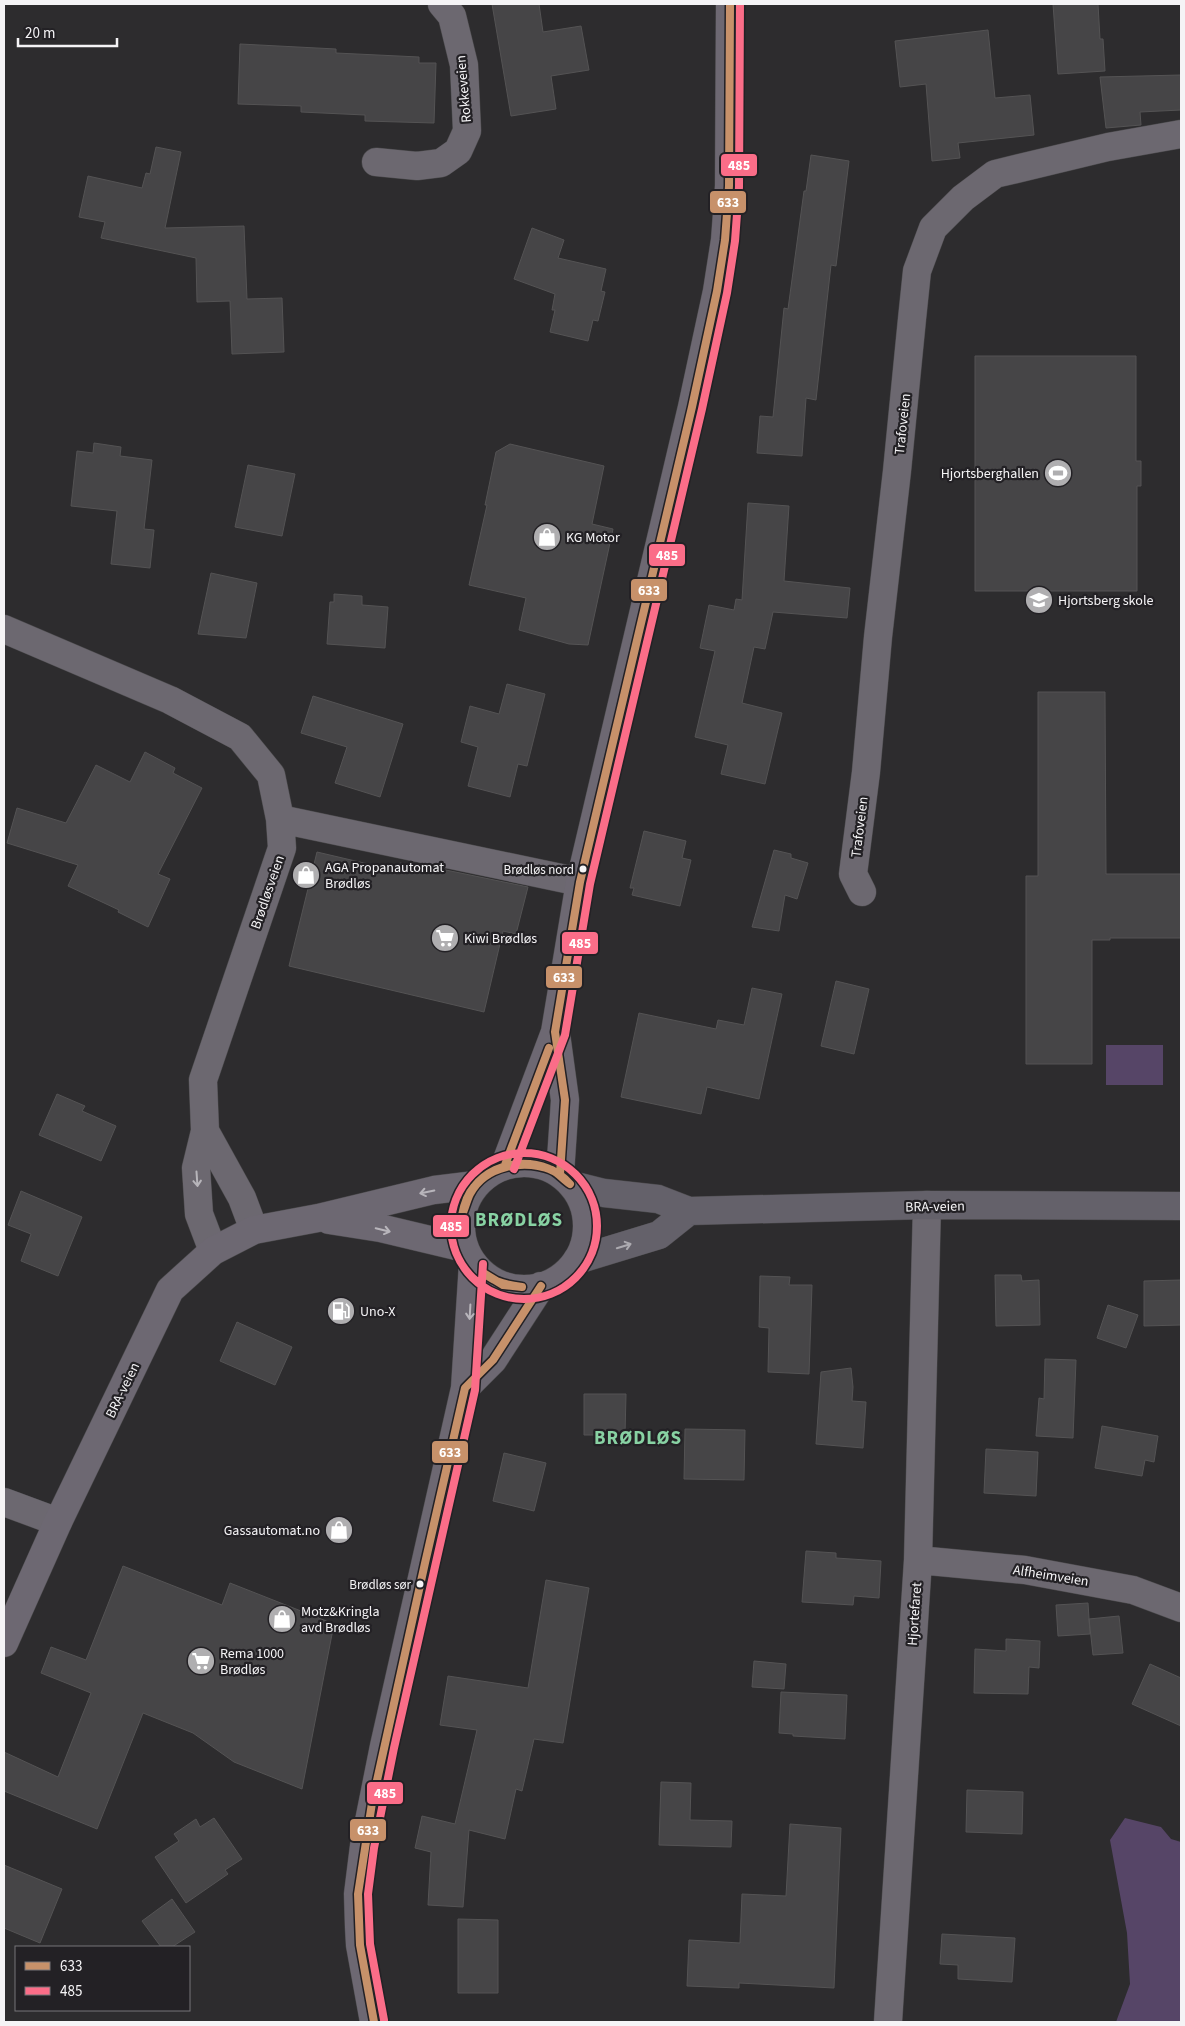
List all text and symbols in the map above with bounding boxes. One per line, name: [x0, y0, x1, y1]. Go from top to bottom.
scale bar: [18, 15, 116, 47]
text: 20 m: [25, 23, 55, 44]
street label: Rokkeveien: [451, 54, 477, 123]
line badge: 485: [720, 153, 758, 177]
text: 485: [728, 156, 750, 176]
line badge: 633: [709, 190, 747, 214]
text: 633: [717, 193, 739, 213]
street label: Trafoveien: [890, 393, 916, 456]
sports icon: Hjortsberghallen: [1043, 458, 1073, 488]
place label: Hjortsberghallen: [941, 464, 1039, 484]
shop icon: KG Motor: [532, 522, 562, 552]
place label: KG Motor: [566, 528, 620, 548]
line badge: 485: [648, 543, 686, 567]
text: 485: [656, 546, 678, 566]
line badge: 633: [630, 578, 668, 602]
text: 633: [638, 581, 660, 601]
school or university icon: Hjortsberg skole: [1024, 585, 1054, 615]
place label: Hjortsberg skole: [1058, 591, 1153, 611]
street label: Trafoveien: [846, 795, 874, 859]
street label: Brødløsveien: [246, 853, 290, 932]
place label: AGA Propanautomat Brødløs: [325, 858, 444, 894]
shop icon: AGA Propanautomat Brødløs: [291, 860, 321, 890]
place label: Brødløs nord: [504, 861, 574, 879]
marker: Brødløs nord: [578, 864, 588, 874]
supermarket icon: Kiwi Brødløs: [430, 923, 460, 953]
place label: Kiwi Brødløs: [464, 929, 537, 949]
line badge: 485: [561, 931, 599, 955]
text: 485: [569, 934, 591, 954]
line badge: 633: [545, 965, 583, 989]
text: 633: [553, 968, 575, 988]
one-way arrow: [192, 1171, 201, 1187]
one-way arrow: [419, 1188, 435, 1197]
street label: BRA-veien: [905, 1196, 965, 1218]
district label: BRØDLØS: [475, 1207, 563, 1234]
line badge: 485: [432, 1214, 470, 1238]
text: 485: [440, 1217, 462, 1237]
one-way arrow: [375, 1226, 391, 1235]
one-way arrow: [615, 1240, 631, 1250]
fuel station icon: Uno-X: [326, 1296, 356, 1326]
place label: Uno-X: [360, 1302, 396, 1322]
one-way arrow: [465, 1304, 474, 1320]
street label: BRA-veien: [101, 1359, 145, 1422]
district label: BRØDLØS: [594, 1425, 682, 1452]
line badge: 633: [431, 1440, 469, 1464]
text: 633: [439, 1443, 461, 1463]
shop icon: Gassautomat.no: [324, 1515, 354, 1545]
place label: Gassautomat.no: [224, 1521, 320, 1541]
street label: Alfheimveien: [1012, 1560, 1090, 1592]
place label: Brødløs sør: [349, 1576, 411, 1594]
marker: Brødløs sør: [415, 1579, 425, 1589]
street label: Hjortefaret: [903, 1581, 927, 1646]
place label: Motz&Kringla avd Brødløs: [301, 1602, 379, 1638]
shop icon: Motz&Kringla avd Brødløs: [267, 1604, 297, 1634]
place label: Rema 1000 Brødløs: [220, 1644, 284, 1680]
supermarket icon: Rema 1000 Brødløs: [186, 1646, 216, 1676]
line badge: 485: [366, 1781, 404, 1805]
text: 485: [374, 1784, 396, 1804]
line badge: 633: [349, 1818, 387, 1842]
text: 633: [357, 1821, 379, 1841]
legend: [15, 1946, 190, 2011]
text: 633: [60, 1956, 82, 1977]
text: 485: [60, 1981, 82, 2002]

